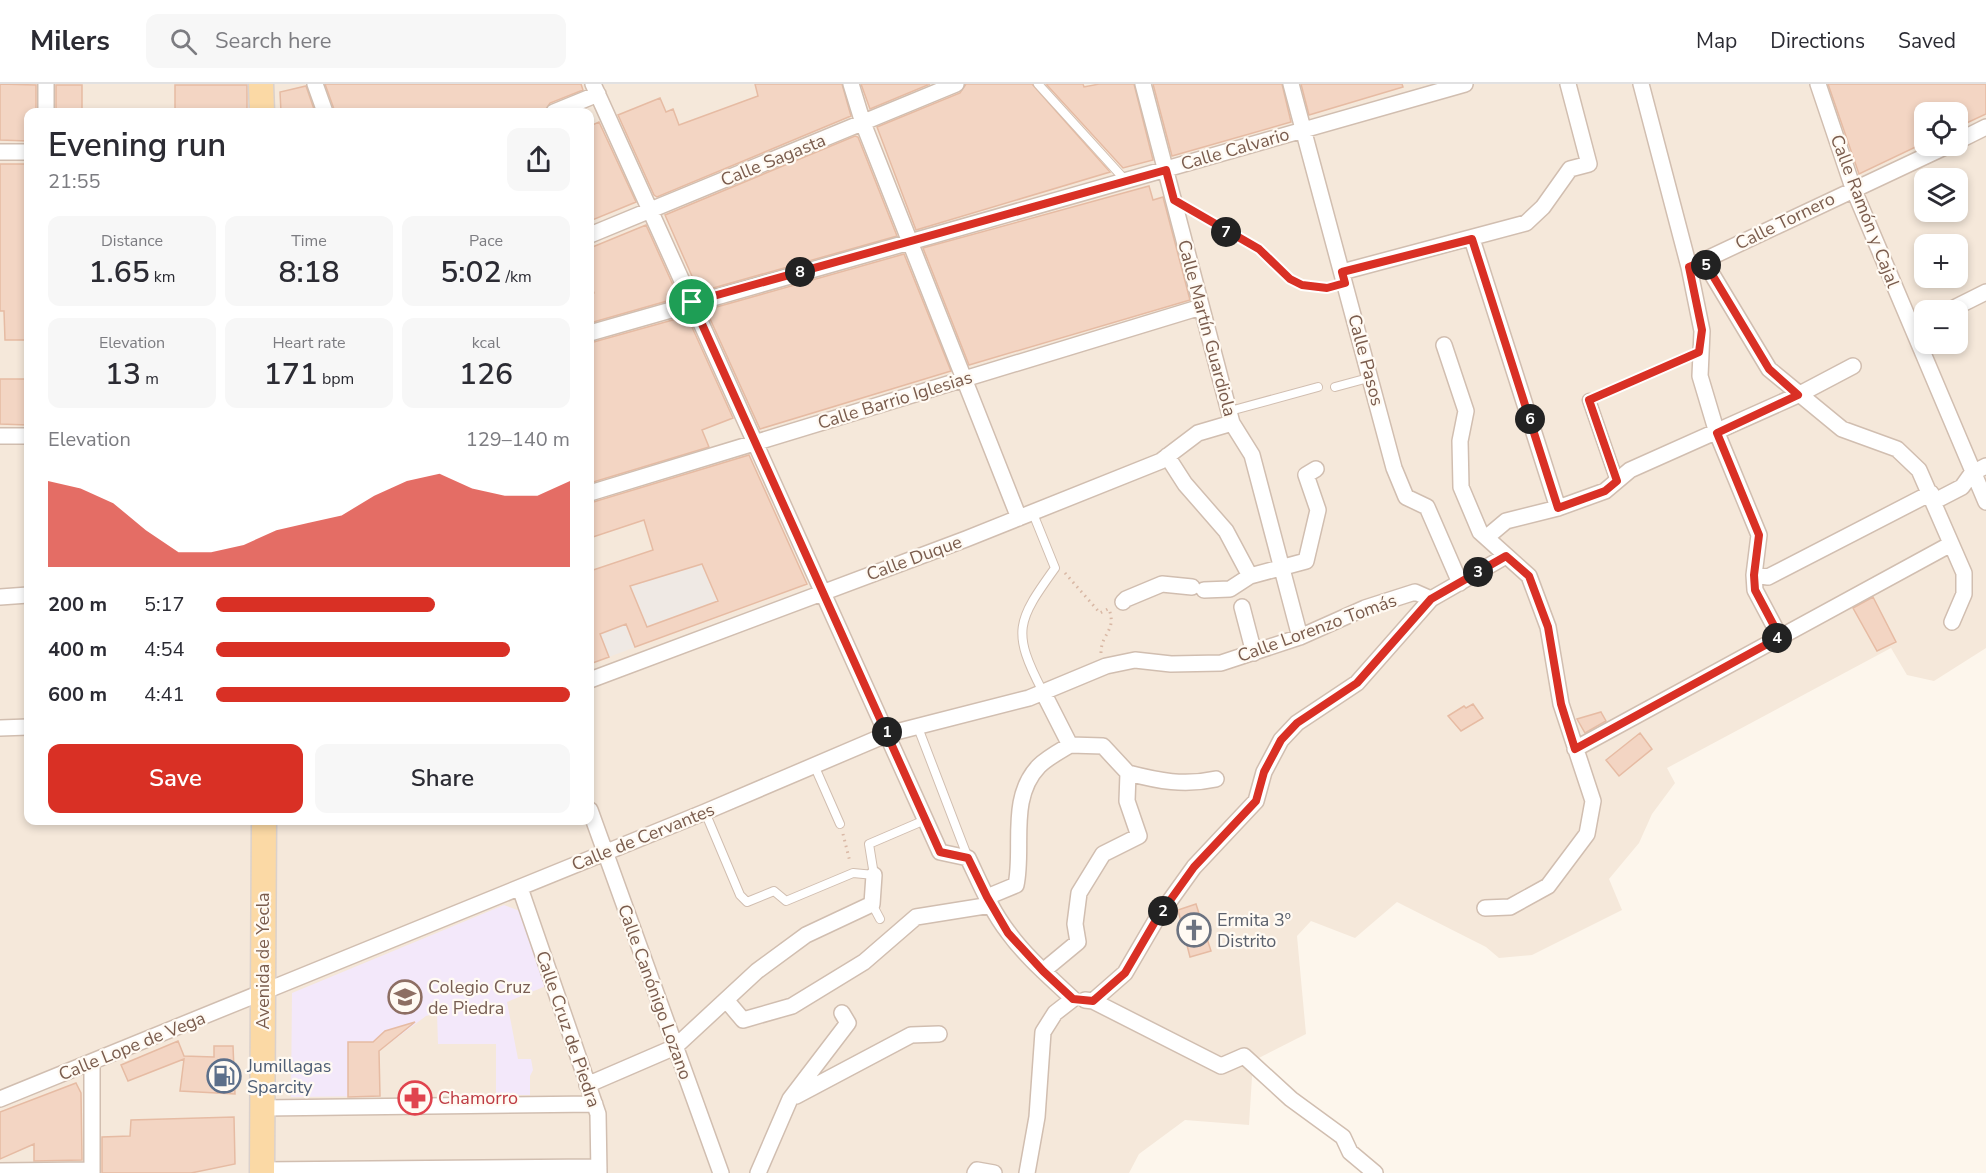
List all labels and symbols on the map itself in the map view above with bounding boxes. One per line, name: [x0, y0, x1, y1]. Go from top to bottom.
street label: Calle Calvario: [1178, 122, 1292, 176]
street label: Calle Sagasta: [717, 128, 829, 192]
street label: Calle Ramón y Cajal: [1825, 131, 1906, 292]
street label: Calle Tornero: [1731, 187, 1839, 255]
pin: 7: [1211, 217, 1241, 247]
street label: Calle Martín Guardiola: [1172, 237, 1242, 419]
pin: 5: [1691, 250, 1721, 280]
pin: 8: [785, 257, 815, 287]
pin: [666, 276, 717, 327]
street label: Calle Pasos: [1342, 312, 1390, 408]
street label: Calle Barrio Iglesias: [815, 365, 975, 435]
pin: 6: [1515, 404, 1545, 434]
street label: Calle Duque: [863, 530, 965, 586]
pin: 3: [1463, 557, 1493, 587]
street label: Calle Lorenzo Tomás: [1234, 588, 1400, 668]
pin: 4: [1762, 623, 1792, 653]
pin: 1: [872, 717, 902, 747]
street label: Calle de Cervantes: [568, 797, 718, 877]
street label: Avenida de Yecla: [251, 892, 275, 1030]
pin: 2: [1148, 896, 1178, 926]
street label: Calle Canónigo Lozano: [612, 901, 698, 1083]
place label: Ermita 3º Distrito: [1217, 908, 1291, 953]
church icon: Ermita 3º Distrito: [1176, 912, 1212, 948]
street label: Calle Cruz de Piedra: [530, 948, 606, 1110]
place label: Colegio Cruz de Piedra: [428, 975, 531, 1020]
school or university icon: Colegio Cruz de Piedra: [387, 979, 423, 1015]
street label: Calle Lope de Vega: [55, 1006, 209, 1086]
place label: Jumillagas Sparcity: [246, 1054, 331, 1099]
fuel station icon: Jumillagas Sparcity: [206, 1058, 242, 1094]
pharmacy icon: Chamorro: [397, 1080, 433, 1116]
place label: Chamorro: [438, 1086, 518, 1110]

